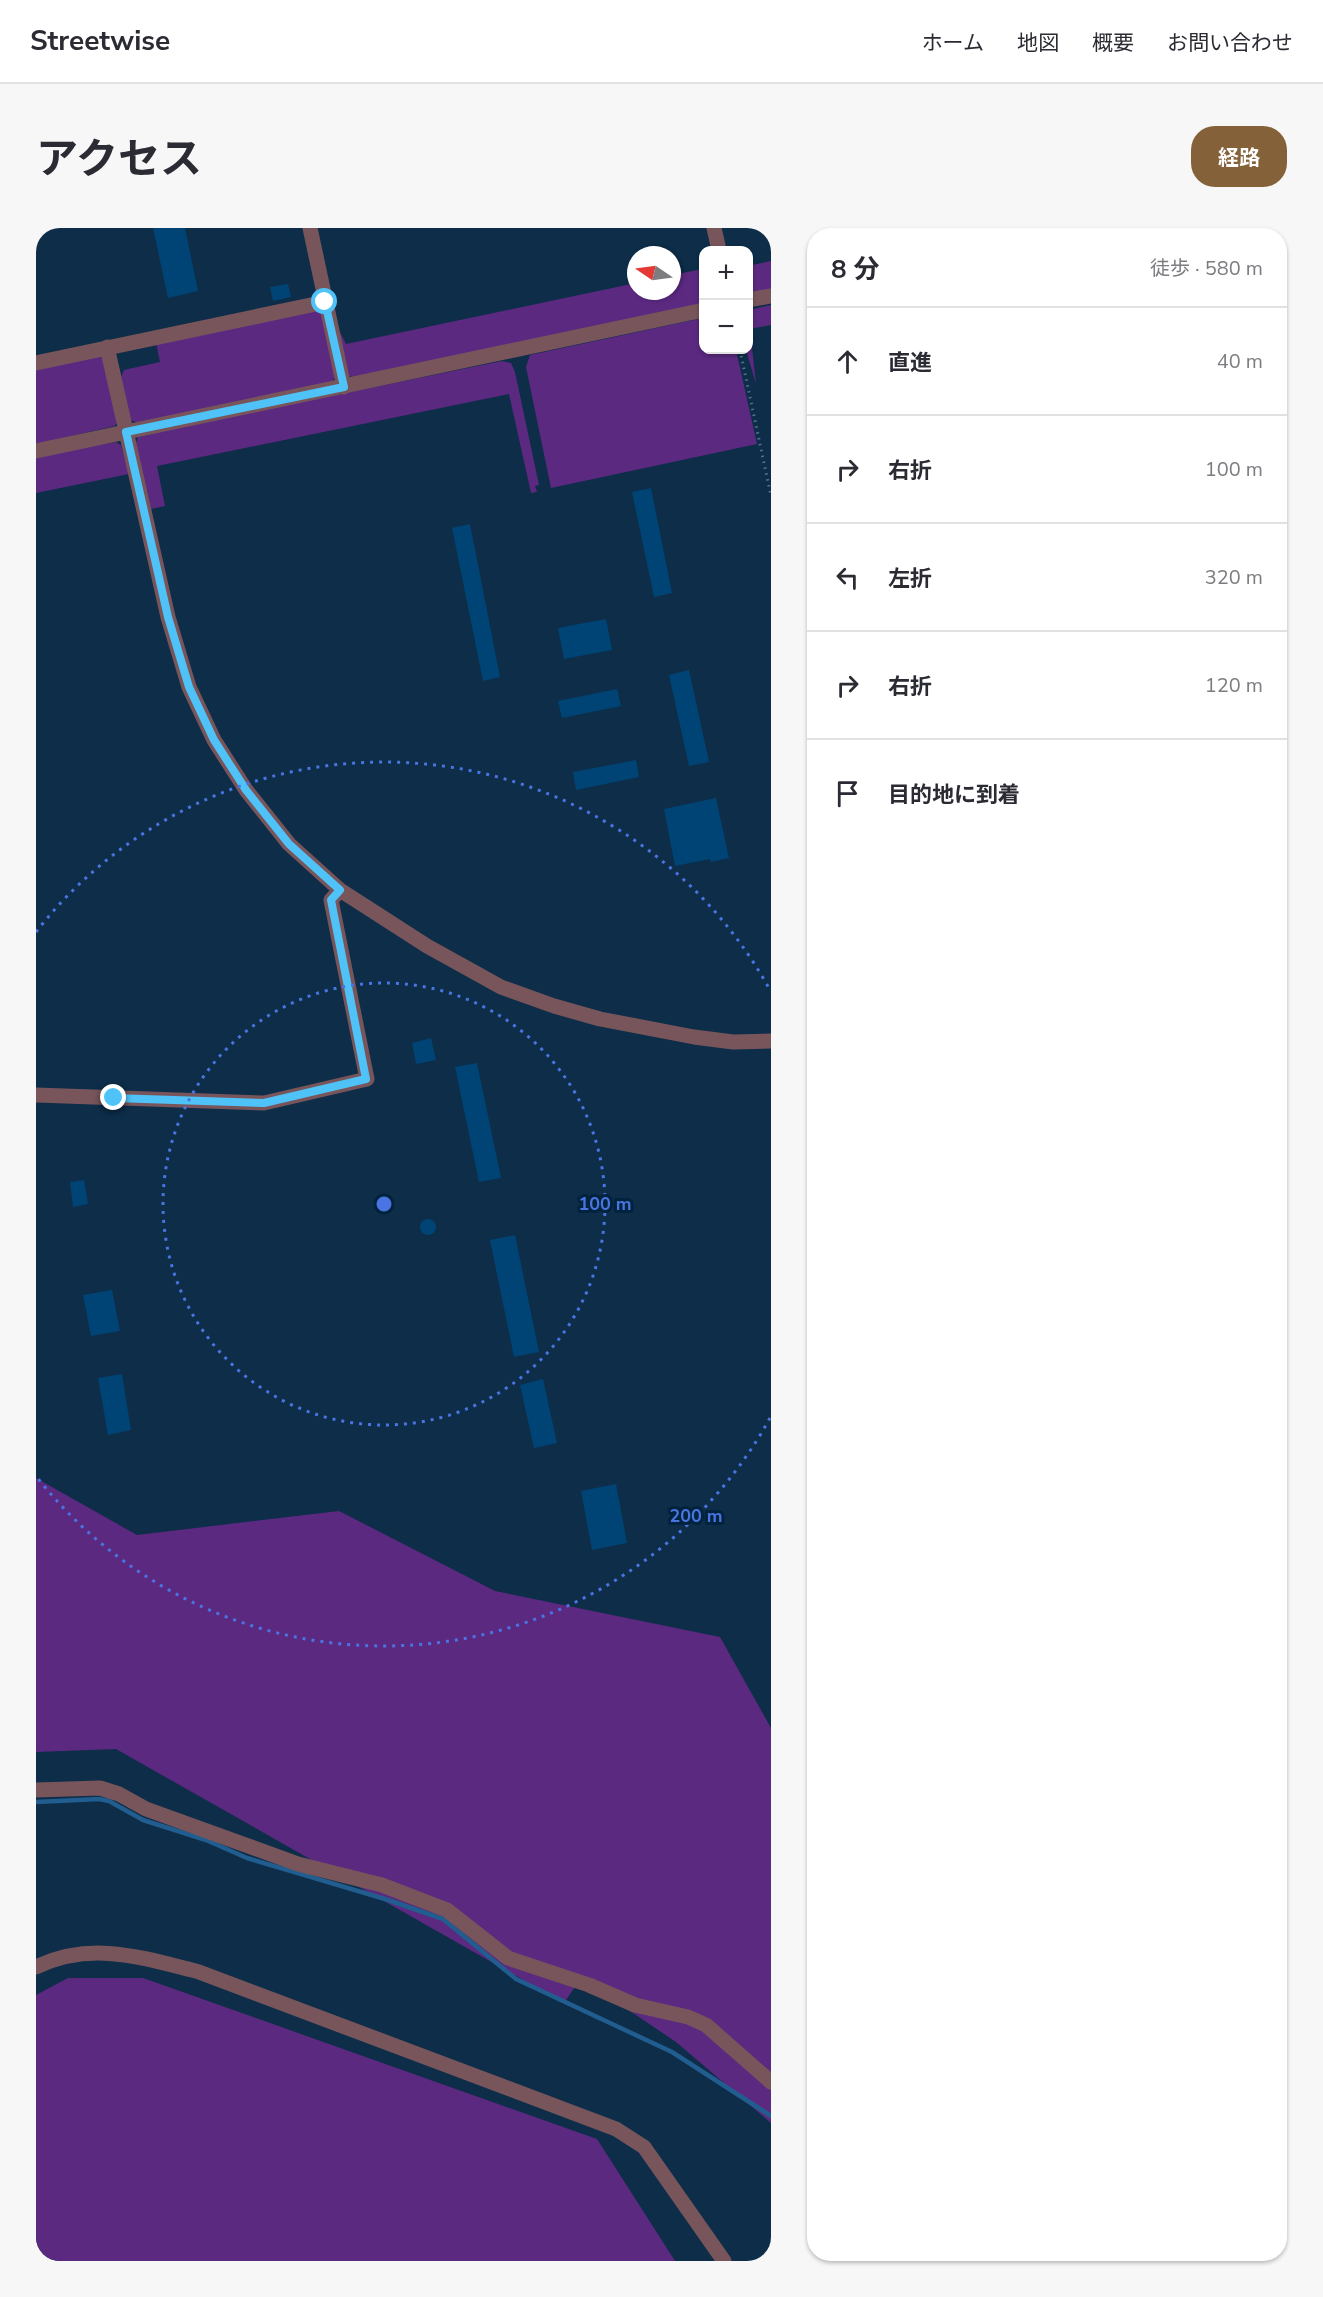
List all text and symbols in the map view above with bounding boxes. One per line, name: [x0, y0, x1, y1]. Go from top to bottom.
text: Streetwise: [30, 22, 170, 60]
text: ホーム: [922, 29, 984, 57]
text: 地図: [1017, 29, 1059, 57]
text: 概要: [1092, 29, 1134, 57]
text: お問い合わせ: [1167, 29, 1293, 57]
button: 経路: [1191, 126, 1287, 187]
text: アクセス: [36, 131, 202, 188]
north arrow: [627, 246, 681, 300]
map controls: [699, 246, 753, 354]
button: +: [699, 246, 753, 300]
text: 8 分: [831, 252, 880, 287]
text: 徒歩 · 580 m: [1150, 255, 1263, 282]
route start: [311, 288, 337, 314]
button: −: [699, 300, 753, 354]
icon: ahead: [831, 345, 864, 378]
text: 直進: [888, 348, 932, 378]
text: 40 m: [1217, 348, 1263, 375]
icon: right: [831, 453, 864, 486]
text: 右折: [888, 456, 932, 486]
text: 100 m: [1205, 456, 1263, 483]
icon: left: [831, 561, 864, 594]
text: 左折: [888, 564, 932, 594]
text: 320 m: [1205, 564, 1263, 591]
icon: right: [831, 669, 864, 702]
text: 右折: [888, 672, 932, 702]
text: 120 m: [1205, 672, 1263, 699]
icon: arrive: [831, 777, 864, 810]
text: 目的地に到着: [888, 780, 1020, 810]
route end: [100, 1084, 126, 1110]
text: 100 m: [578, 1192, 632, 1216]
centre of rings: [374, 1194, 394, 1214]
text: 200 m: [669, 1504, 723, 1528]

